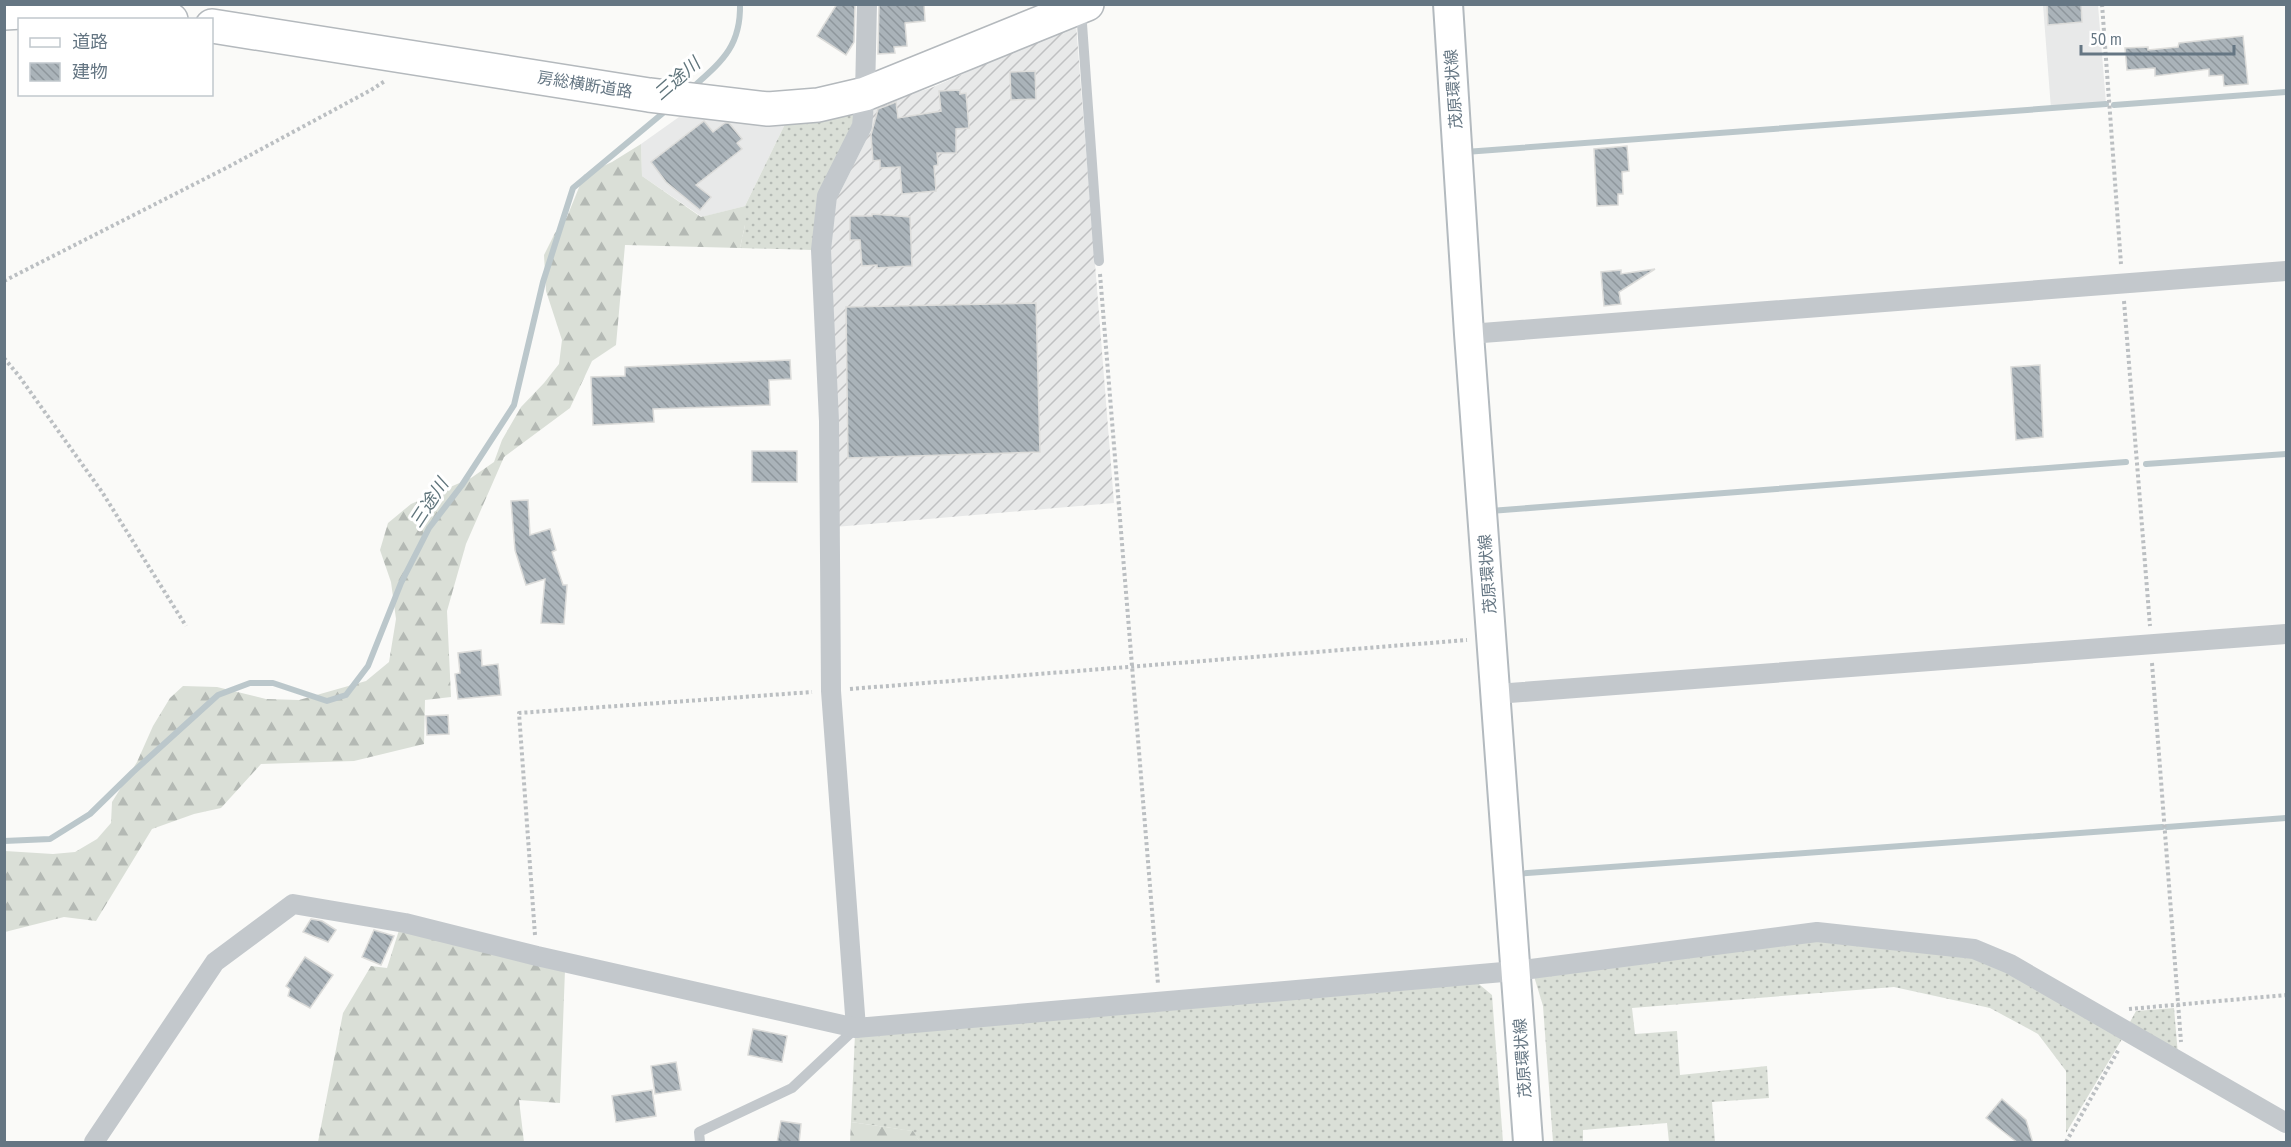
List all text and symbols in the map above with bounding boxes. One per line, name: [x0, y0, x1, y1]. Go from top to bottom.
legend: [18, 18, 213, 96]
scale bar: [2081, 18, 2234, 56]
text: 50 m: [2090, 27, 2122, 50]
text: 道路: [72, 30, 108, 53]
street label: 茂原環状線: [1440, 48, 1466, 130]
water label: 三途川: [649, 51, 706, 105]
text: 建物: [72, 60, 108, 83]
street label: 房総横断道路: [536, 67, 634, 101]
water label: 三途川: [404, 472, 454, 532]
street label: 茂原環状線: [1474, 533, 1500, 615]
street label: 茂原環状線: [1509, 1017, 1535, 1099]

